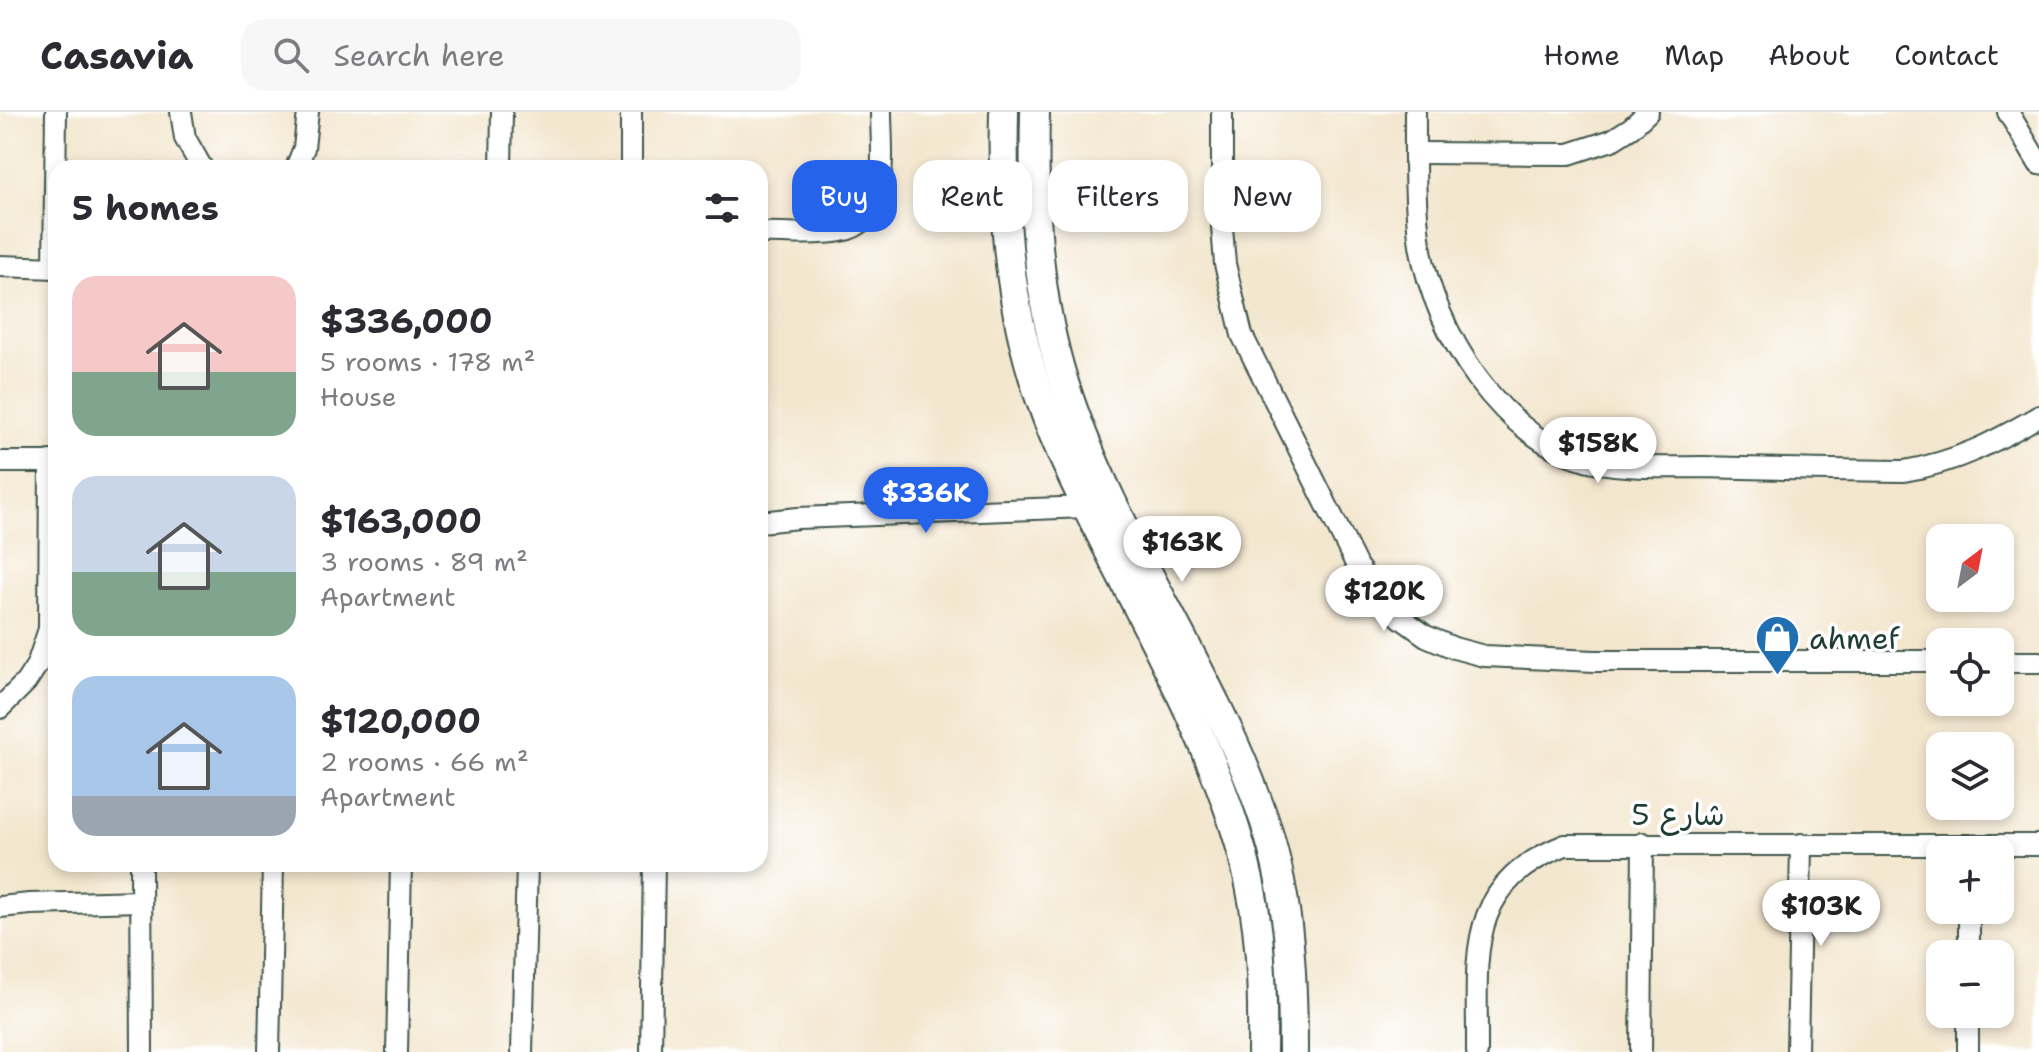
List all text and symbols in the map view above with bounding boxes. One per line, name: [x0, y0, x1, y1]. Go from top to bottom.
search box: [241, 19, 801, 91]
text: Casavia: [40, 30, 193, 81]
icon: search: [269, 33, 313, 77]
text: Search here: [333, 35, 505, 76]
text: Home: [1543, 36, 1620, 74]
text: Map: [1664, 36, 1724, 74]
text: About: [1768, 36, 1850, 74]
text: Contact: [1894, 36, 1999, 74]
chip: Buy: [792, 160, 897, 232]
chip: Rent: [913, 160, 1032, 232]
chip: Filters: [1048, 160, 1188, 232]
chip: New: [1204, 160, 1321, 232]
text: 5 homes: [72, 185, 219, 231]
icon: filters: [700, 186, 744, 230]
text: $336,000: [320, 298, 493, 344]
icon: home: [136, 308, 232, 404]
text: 5 rooms · 178 m²: [320, 344, 536, 379]
text: House: [320, 379, 396, 414]
pin: $158K: [1542, 417, 1654, 485]
text: $158K: [1558, 425, 1638, 460]
pin: $336K: [870, 467, 982, 535]
text: $336K: [881, 475, 971, 510]
text: $163,000: [320, 498, 482, 544]
icon: home: [136, 508, 232, 604]
pin: $163K: [1126, 516, 1238, 584]
text: $163K: [1141, 524, 1223, 559]
north arrow: [1926, 524, 2014, 612]
map controls: [1926, 524, 2014, 1028]
text: 3 rooms · 89 m²: [320, 544, 528, 579]
pin: $120K: [1328, 565, 1440, 633]
text: $120K: [1343, 573, 1425, 608]
text: Apartment: [320, 579, 456, 614]
shop icon: ahmef: [1754, 614, 1802, 677]
place label: ahmef: [1809, 618, 1901, 659]
button: locate: [1926, 628, 2014, 716]
text: $120,000: [320, 698, 481, 744]
icon: home: [136, 708, 232, 804]
button: layers: [1926, 732, 2014, 820]
text: 2 rooms · 66 m²: [320, 744, 529, 779]
text: Apartment: [320, 779, 456, 814]
street label: شارع 5: [1631, 794, 1725, 836]
button: +: [1926, 836, 2014, 924]
pin: $103K: [1765, 880, 1877, 948]
text: $103K: [1780, 888, 1862, 923]
button: −: [1926, 940, 2014, 1028]

